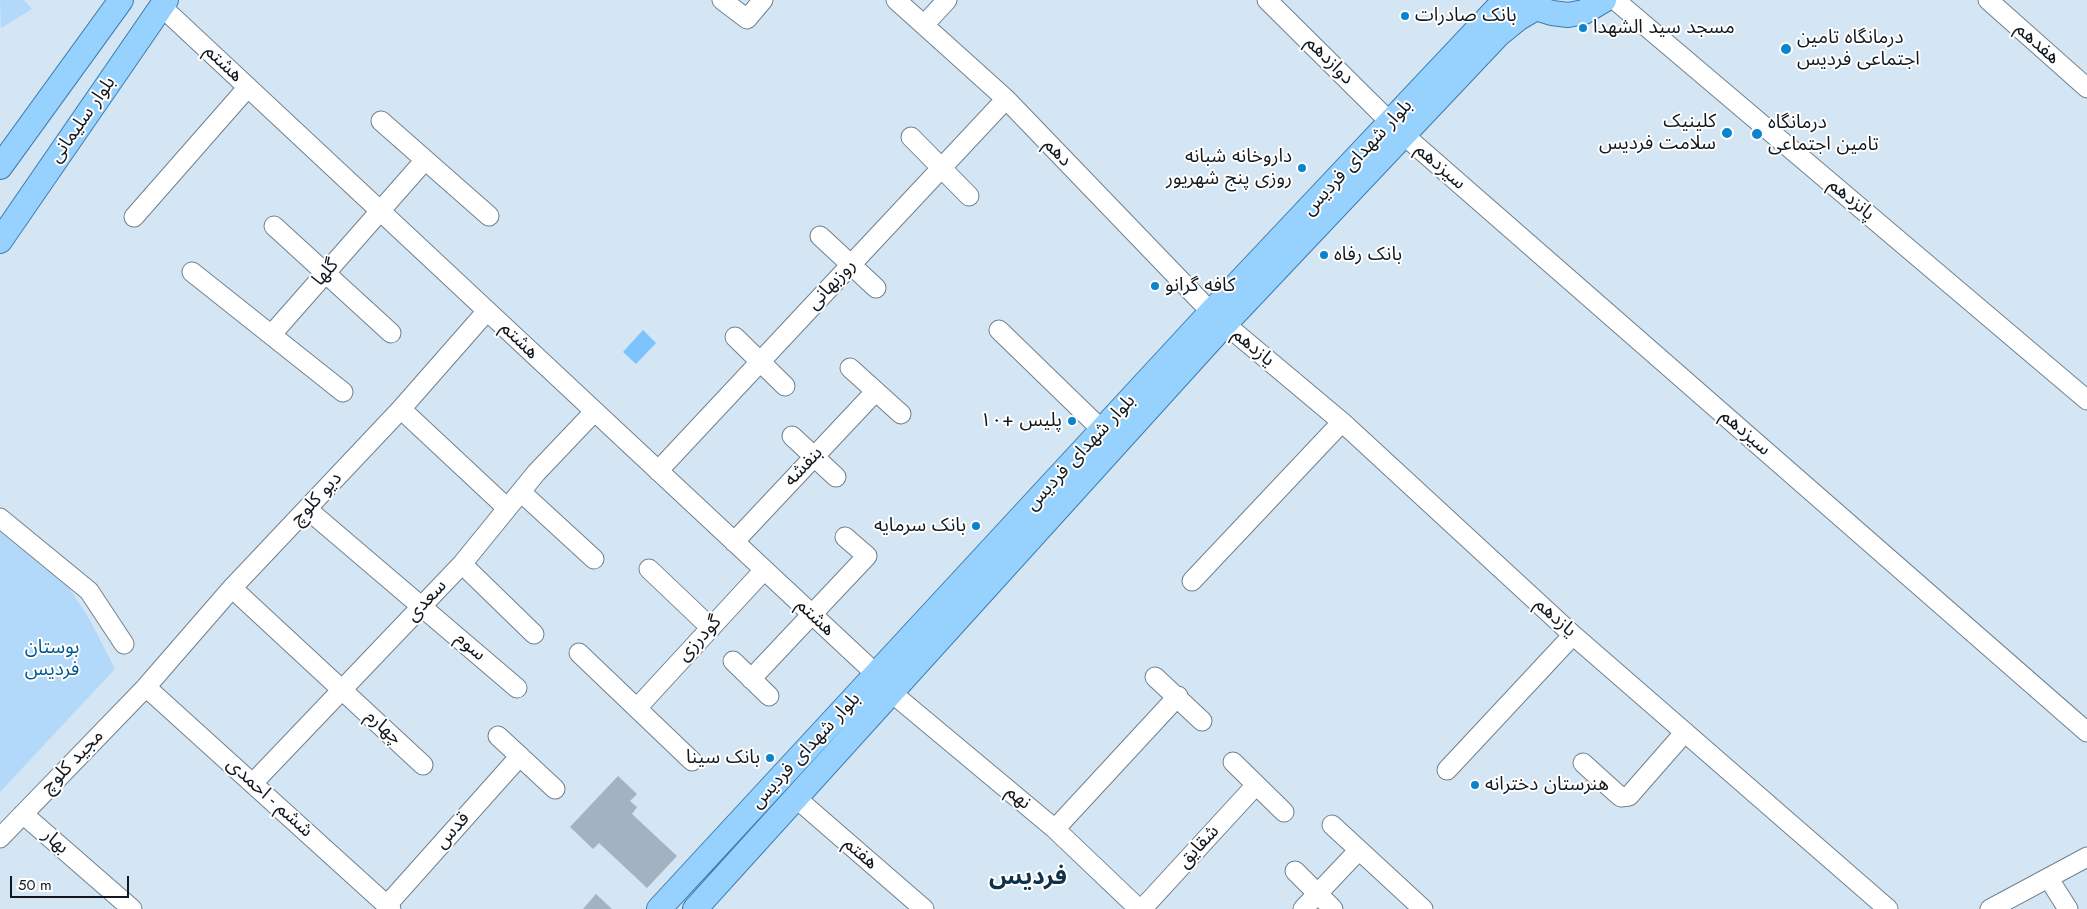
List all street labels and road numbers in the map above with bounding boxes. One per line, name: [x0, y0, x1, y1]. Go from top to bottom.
street label: هفدهم: [2010, 18, 2064, 70]
street label: دوازدهم: [1300, 32, 1358, 90]
street label: هشتم: [199, 40, 247, 88]
street label: بلوار سلیمانی: [45, 72, 121, 168]
street label: بلوار شهدای فردیس: [1298, 95, 1418, 221]
street label: دهم: [1038, 134, 1076, 172]
street label: سیزدهم: [1410, 139, 1470, 195]
street label: پانزدهم: [1823, 174, 1879, 226]
street label: گلها: [308, 255, 344, 291]
street label: روزبهانی: [803, 255, 861, 315]
street label: هشتم: [495, 317, 543, 365]
street label: یازدهم: [1227, 324, 1279, 372]
street label: بلوار شهدای فردیس: [1021, 390, 1141, 516]
street label: سیزدهم: [1715, 405, 1775, 461]
street label: بنفشه: [780, 442, 828, 492]
street label: دیو کلوچ: [287, 468, 347, 530]
street label: سعدی: [402, 575, 452, 627]
street label: یازدهم: [1529, 593, 1581, 643]
street label: هشتم: [791, 594, 839, 642]
street label: گودرزی: [673, 611, 727, 667]
street label: سوم: [450, 628, 490, 666]
street label: بلوار شهدای فردیس: [746, 688, 866, 814]
street label: چهارم: [360, 706, 406, 750]
street label: مجید کلوچ: [37, 725, 109, 799]
street label: ششم - احمدی: [221, 753, 317, 843]
street label: نهم: [1001, 781, 1035, 815]
street label: قدس: [431, 808, 475, 854]
street label: شقایق: [1173, 821, 1225, 873]
street label: بهار: [37, 824, 73, 860]
street label: هفتم: [838, 833, 882, 875]

